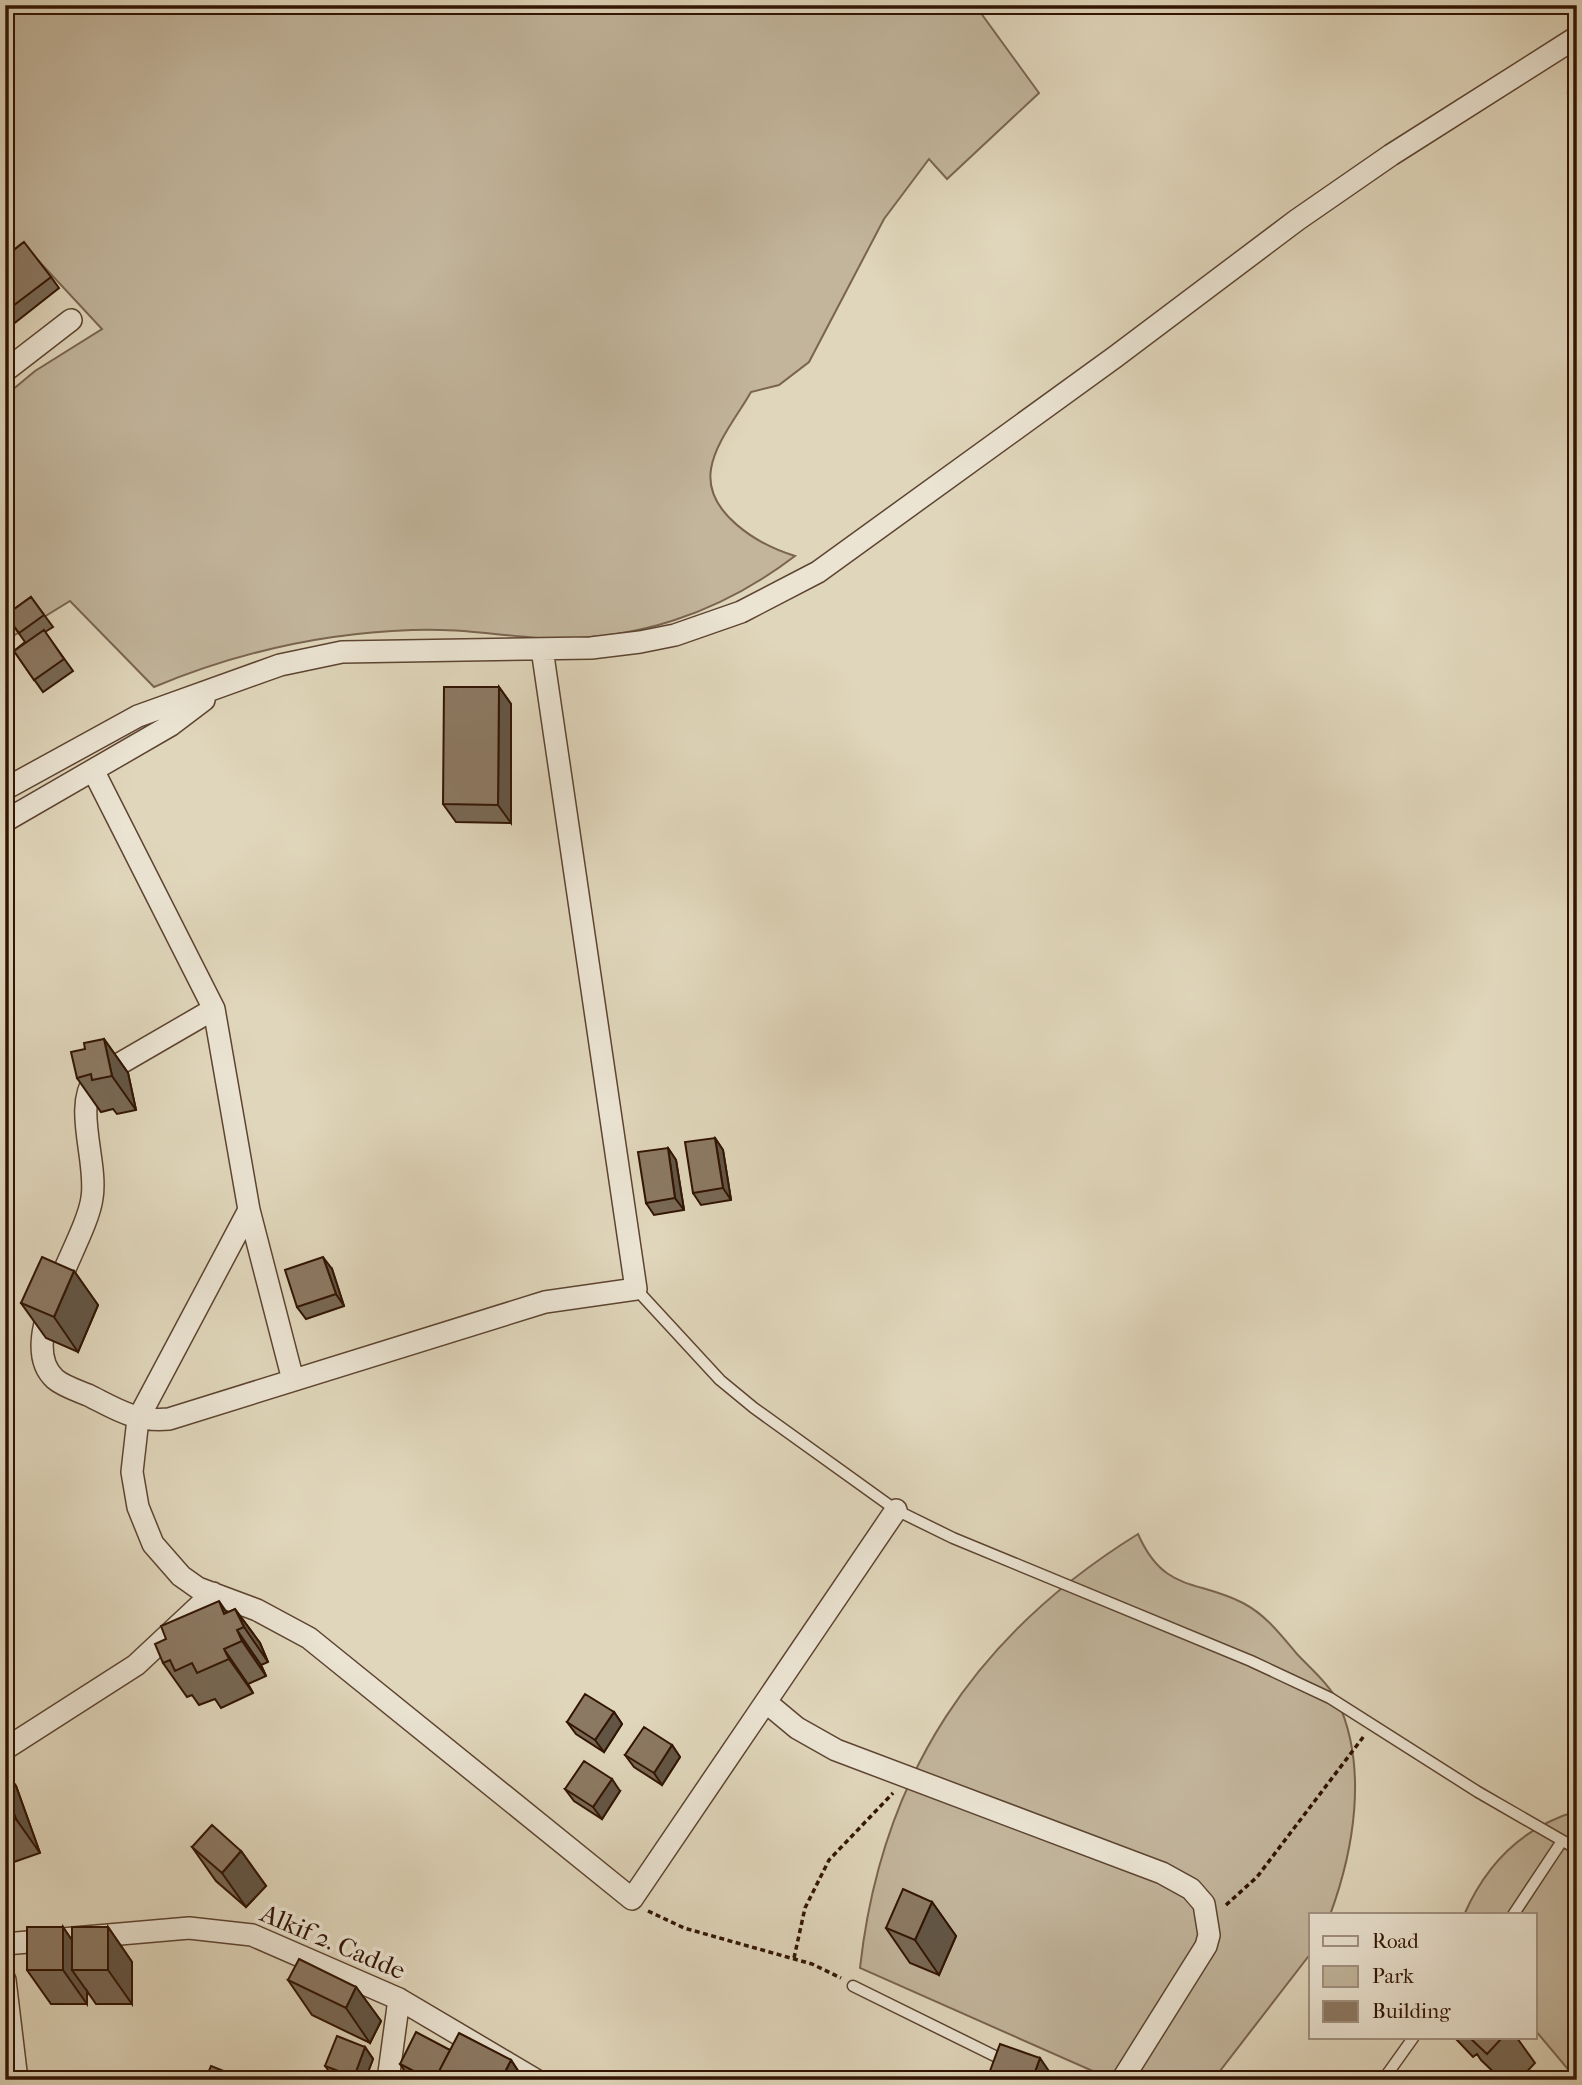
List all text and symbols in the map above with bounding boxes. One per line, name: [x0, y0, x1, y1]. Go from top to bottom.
street label: Alkif 2. Cadde: [255, 1897, 410, 1986]
legend: [1309, 1913, 1536, 2039]
text: Road: [1372, 1929, 1419, 1953]
text: Park: [1372, 1964, 1414, 1988]
text: Building: [1372, 1999, 1451, 2023]

